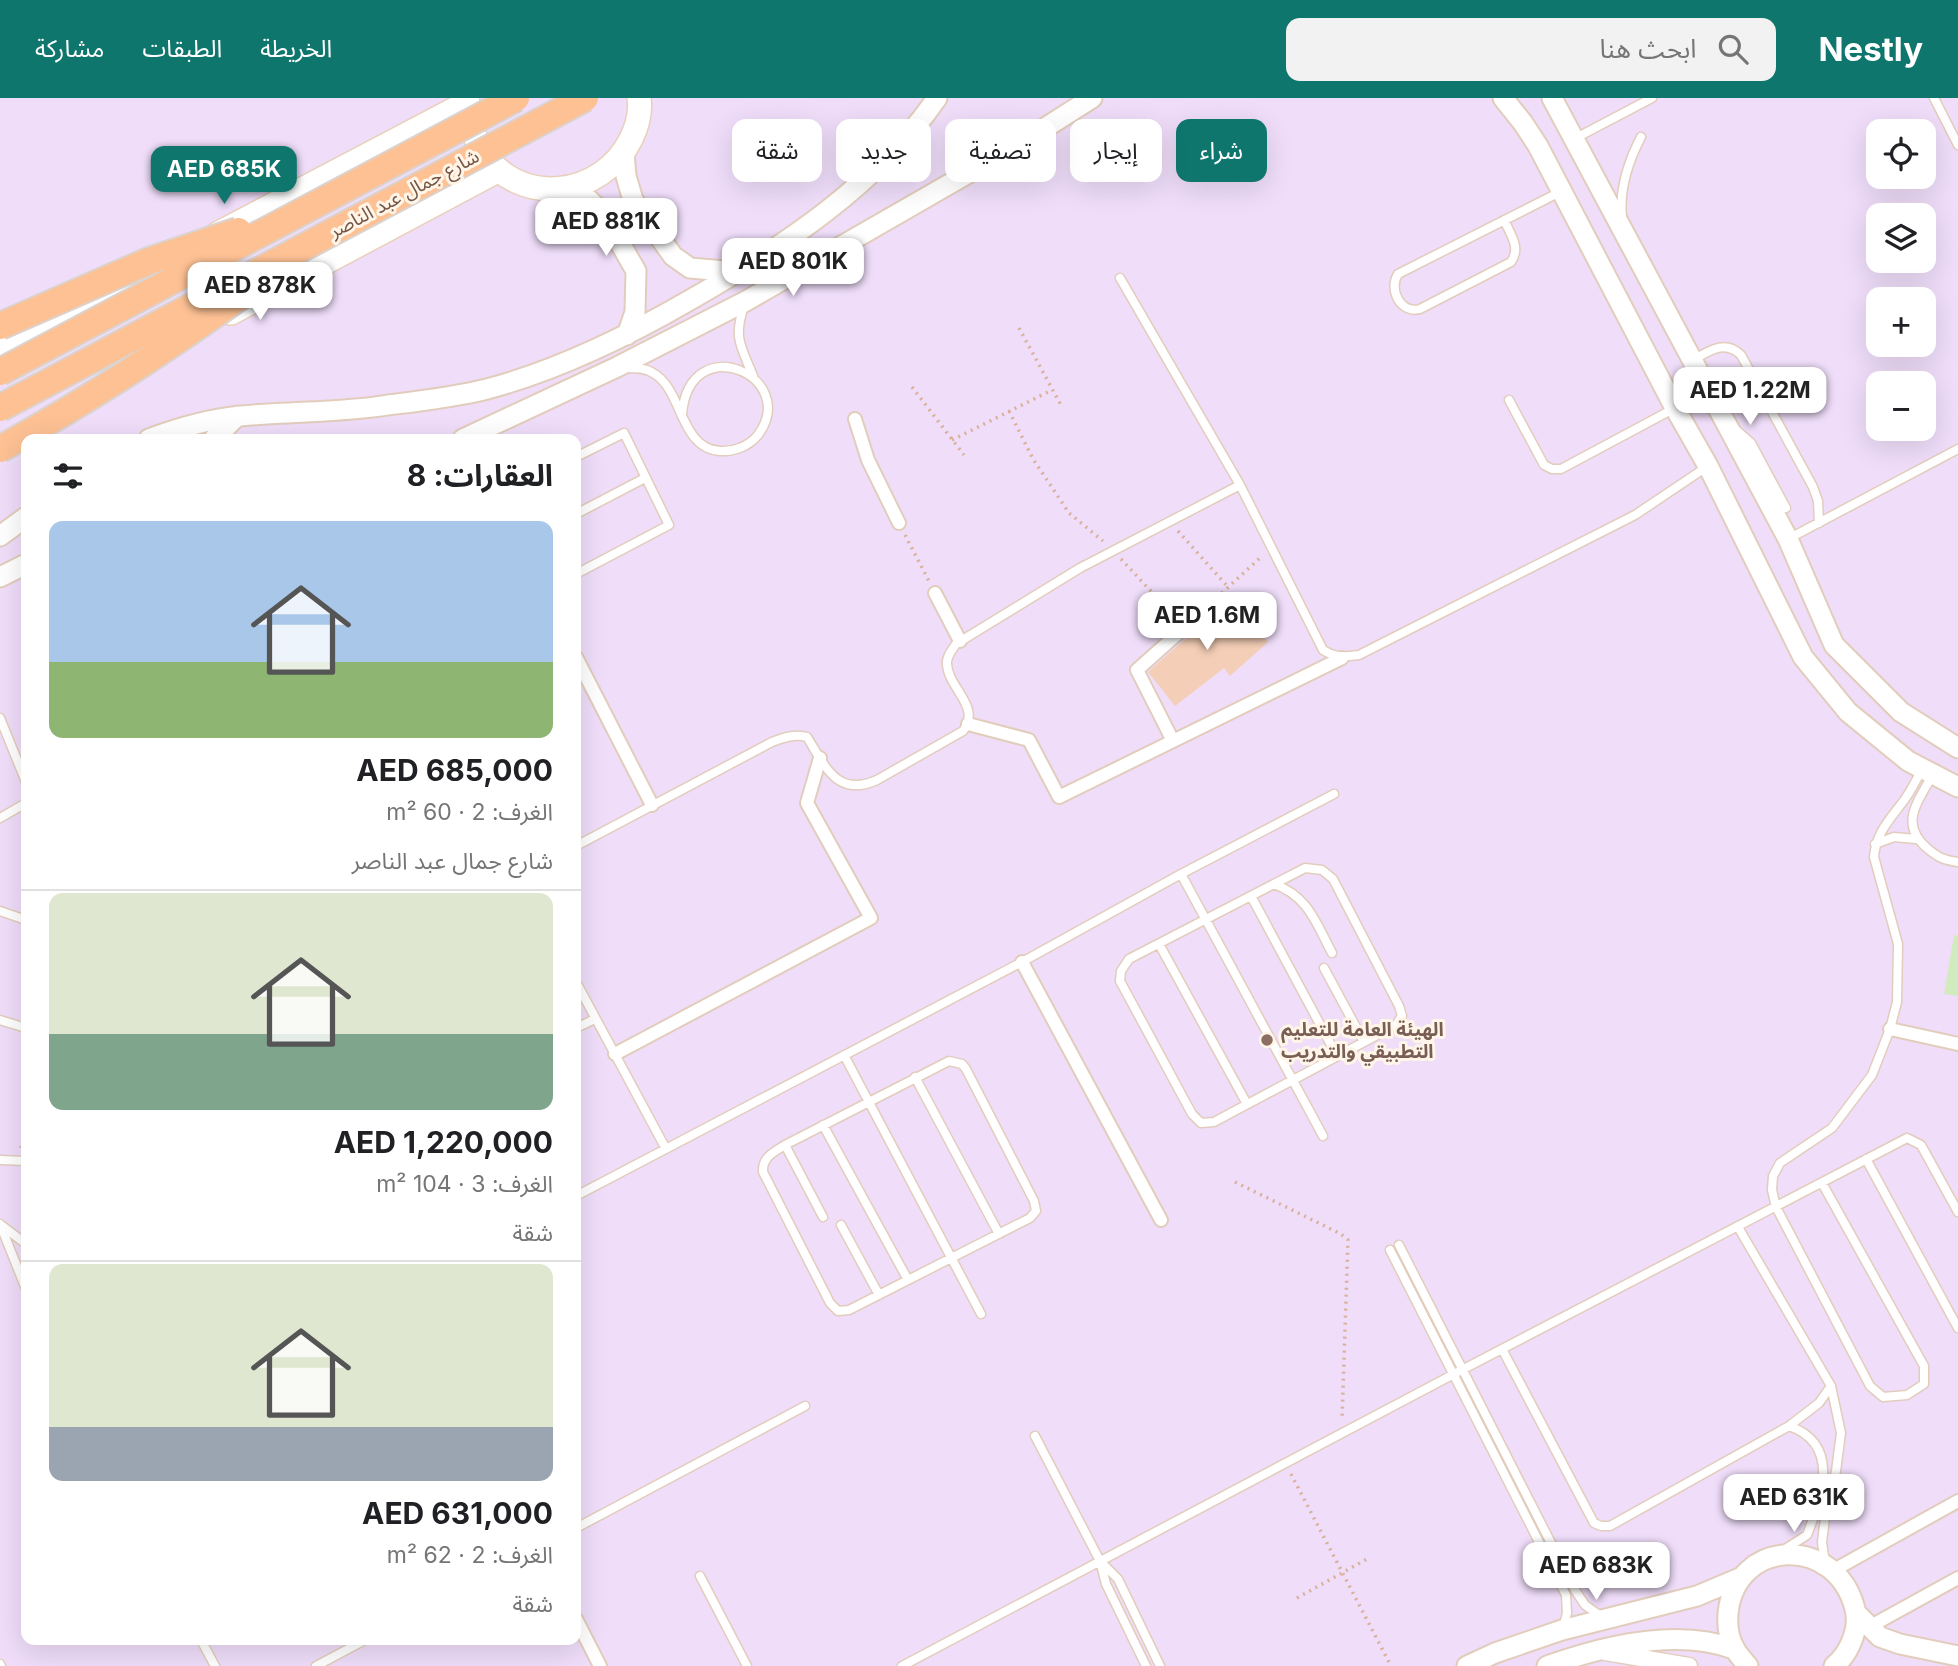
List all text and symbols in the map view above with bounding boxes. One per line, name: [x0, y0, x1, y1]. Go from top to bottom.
search box: [1286, 18, 1776, 81]
text: Nestly: [1818, 29, 1923, 69]
icon: search: [1714, 30, 1752, 68]
text: ابحث هنا: [1600, 33, 1696, 64]
text: مشاركة: [35, 34, 104, 63]
text: الطبقات: [142, 34, 222, 63]
text: الخريطة: [260, 34, 332, 63]
chip: شقة: [732, 119, 822, 182]
chip: جديد: [836, 119, 931, 182]
chip: تصفية: [945, 119, 1056, 182]
chip: إيجار: [1070, 119, 1162, 182]
chip: شراء: [1176, 119, 1267, 182]
map controls: [1866, 119, 1936, 441]
button: locate: [1866, 119, 1936, 189]
street label: شارع جمال عبد الناصر: [325, 144, 484, 245]
pin: AED 685K: [152, 146, 296, 206]
text: AED 685K: [167, 155, 281, 183]
pin: AED 881K: [534, 198, 678, 258]
button: layers: [1866, 203, 1936, 273]
text: AED 881K: [551, 207, 661, 235]
pin: AED 801K: [721, 238, 865, 298]
text: AED 801K: [738, 247, 848, 275]
pin: AED 878K: [188, 262, 332, 322]
text: AED 878K: [204, 271, 316, 299]
button: +: [1866, 287, 1936, 357]
pin: AED 1.22M: [1670, 368, 1830, 427]
button: −: [1866, 371, 1936, 441]
text: AED 1.22M: [1689, 376, 1811, 404]
icon: filters: [49, 457, 87, 495]
text: العقارات: 8: [407, 457, 553, 493]
icon: home: [238, 567, 364, 693]
pin: AED 1.6M: [1135, 592, 1279, 652]
text: AED 1.6M: [1154, 601, 1260, 629]
text: AED 685,000: [356, 752, 553, 788]
text: الغرف: 2 · 60 m²: [386, 798, 553, 826]
text: شارع جمال عبد الناصر: [352, 847, 553, 875]
icon: home: [238, 939, 364, 1065]
place label: الهيئة العامة للتعليم التطبيقي والتدريب: [1281, 1018, 1444, 1066]
marker: الهيئة العامة للتعليم التطبيقي والتدريب: [1259, 1032, 1275, 1048]
text: AED 1,220,000: [334, 1124, 553, 1160]
text: الغرف: 3 · 104 m²: [376, 1170, 553, 1198]
text: شقة: [512, 1219, 553, 1247]
icon: home: [238, 1310, 364, 1436]
pin: AED 631K: [1722, 1474, 1866, 1534]
text: AED 631K: [1739, 1483, 1849, 1511]
text: AED 631,000: [362, 1495, 553, 1531]
text: الغرف: 2 · 62 m²: [387, 1541, 553, 1569]
pin: AED 683K: [1524, 1542, 1668, 1602]
text: AED 683K: [1539, 1551, 1653, 1579]
text: شقة: [512, 1590, 553, 1618]

